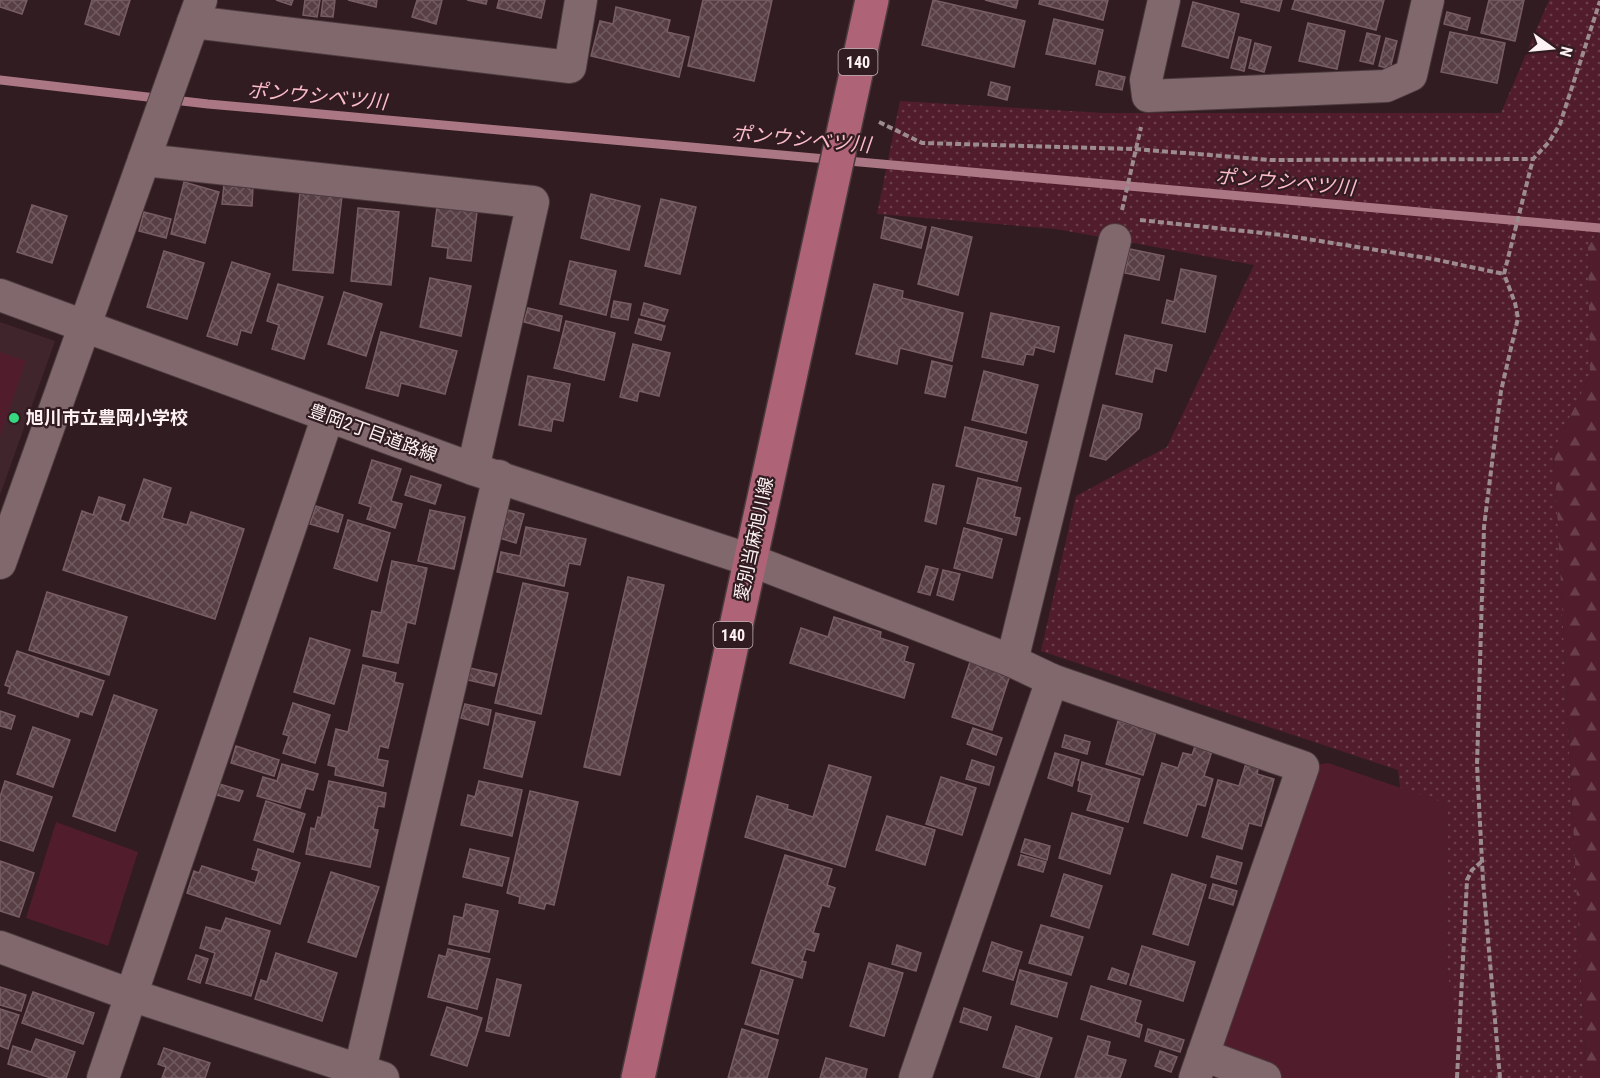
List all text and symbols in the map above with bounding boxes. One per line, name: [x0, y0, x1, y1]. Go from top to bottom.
north arrow: [1522, 18, 1582, 78]
text: N: [1556, 45, 1576, 59]
road number: 140: [838, 49, 878, 75]
water label: ポンウシベツ川: [246, 78, 390, 114]
water label: ポンウシベツ川: [730, 121, 874, 157]
water label: ポンウシベツ川: [1214, 164, 1358, 200]
street label: 豊岡2丁目道路線: [306, 400, 440, 465]
place label: 旭川市立豊岡小学校: [26, 407, 188, 428]
marker: 旭川市立豊岡小学校: [7, 411, 21, 425]
street label: 愛別当麻旭川線: [730, 475, 777, 603]
road number: 140: [714, 622, 752, 648]

